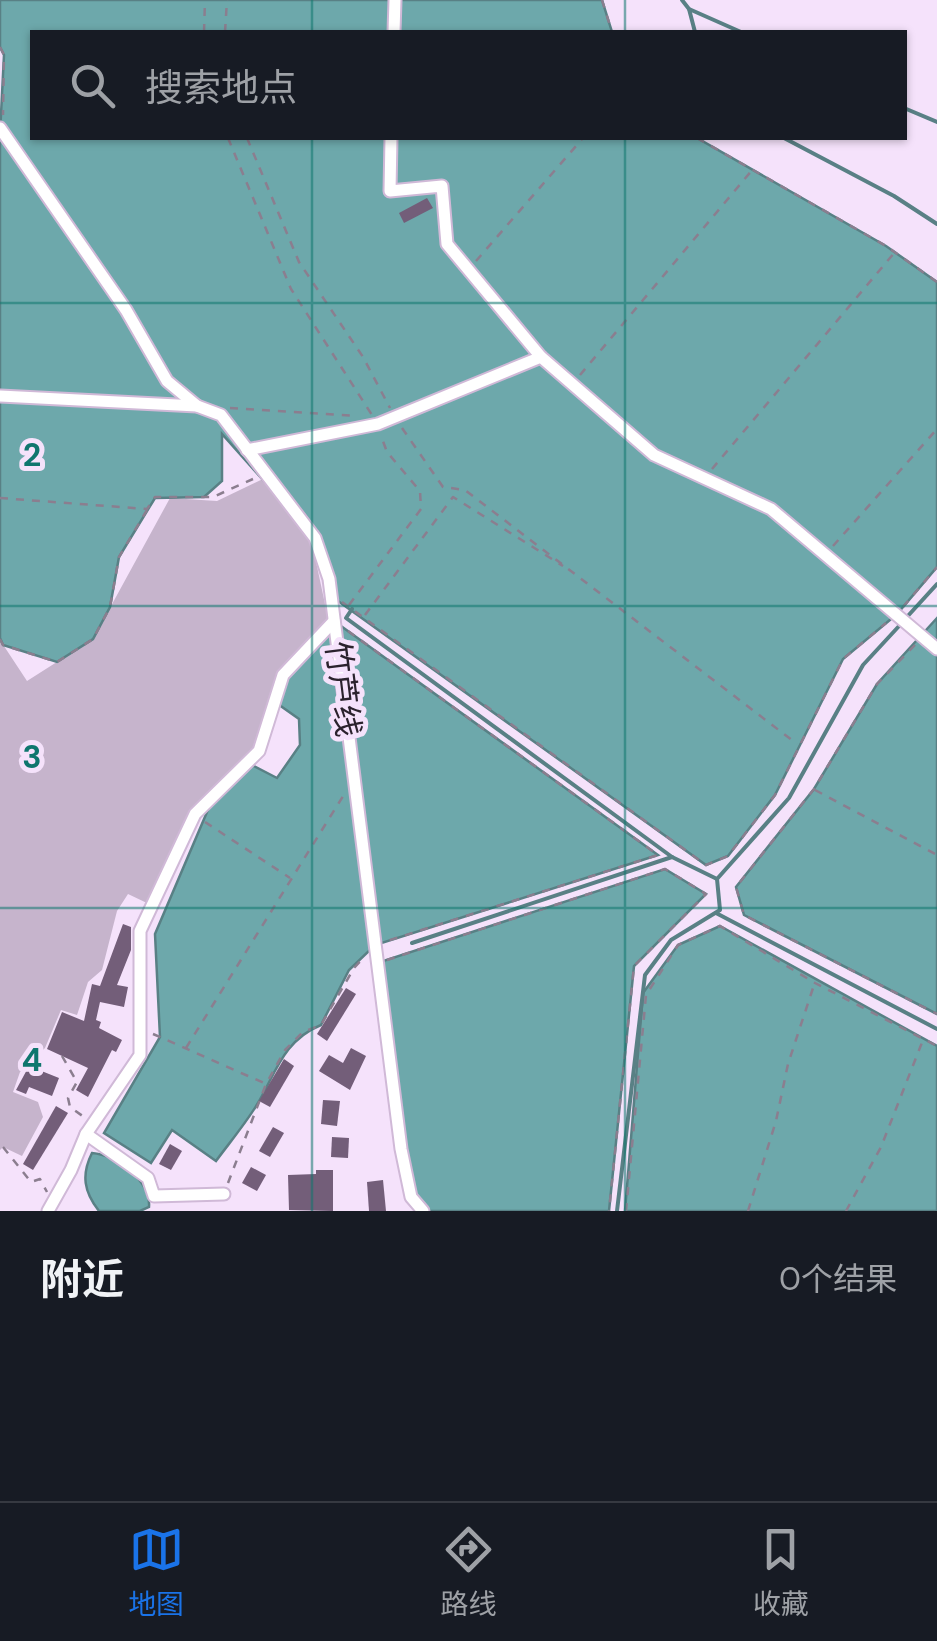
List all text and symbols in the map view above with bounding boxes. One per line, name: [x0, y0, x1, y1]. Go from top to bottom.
search box: [30, 30, 907, 140]
icon: search: [65, 58, 120, 113]
text: 搜索地点: [145, 63, 297, 113]
text: 2: [23, 434, 41, 476]
street label: 竹芦线: [316, 639, 370, 739]
text: 3: [22, 736, 42, 778]
text: 4: [22, 1039, 42, 1081]
text: 附近: [40, 1252, 124, 1307]
text: 0个结果: [779, 1258, 897, 1300]
tab: 地图: [128, 1522, 184, 1623]
tab: 路线: [440, 1522, 497, 1623]
tab: 收藏: [753, 1522, 809, 1623]

